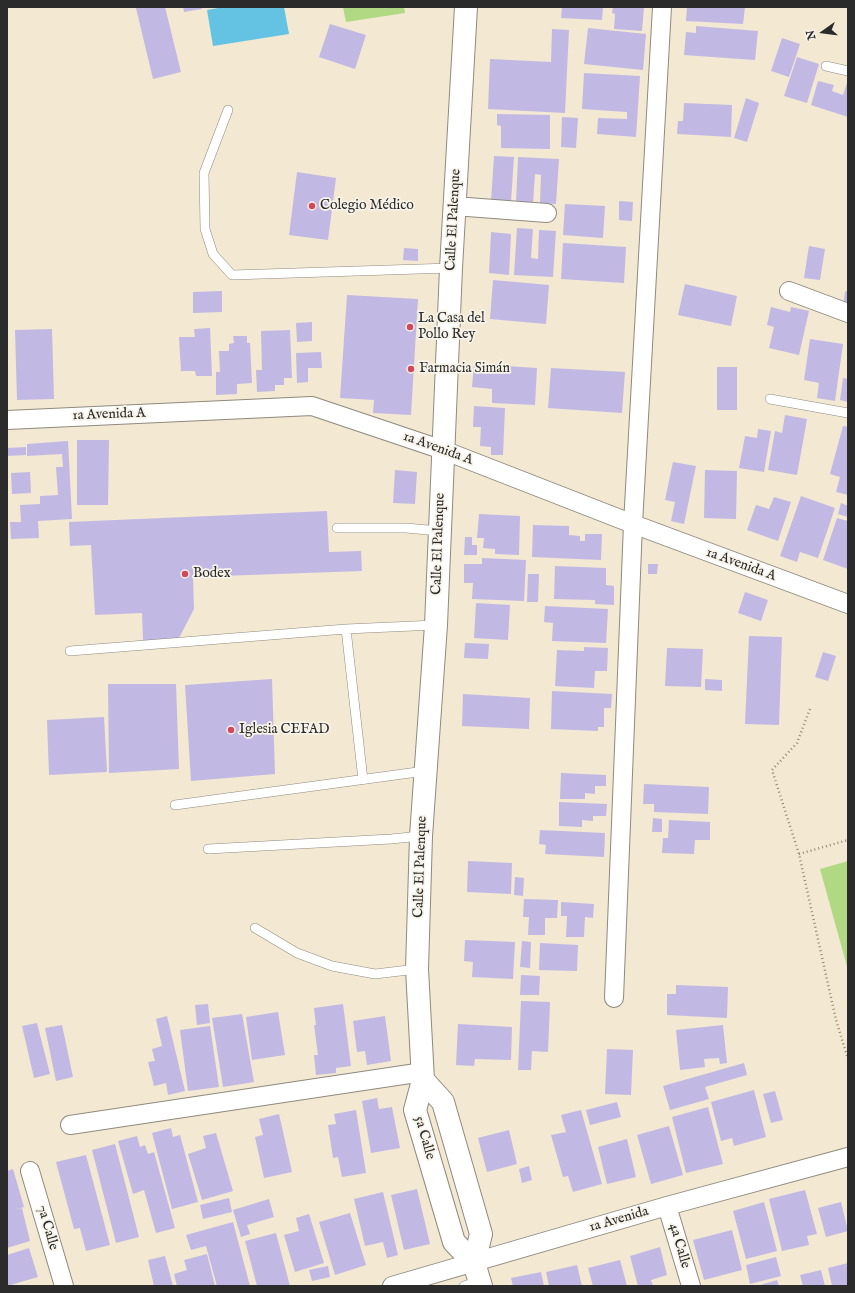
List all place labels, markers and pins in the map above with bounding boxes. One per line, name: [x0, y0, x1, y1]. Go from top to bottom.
place label: Colegio Médico: [320, 198, 414, 214]
marker: Colegio Médico: [307, 201, 317, 211]
place label: La Casa del Pollo Rey: [418, 311, 485, 344]
marker: La Casa del Pollo Rey: [405, 322, 415, 332]
place label: Farmacia Simán: [419, 361, 510, 377]
marker: Farmacia Simán: [406, 364, 416, 374]
place label: Bodex: [193, 566, 231, 582]
marker: Bodex: [180, 569, 190, 579]
place label: Iglesia CEFAD: [239, 722, 330, 738]
marker: Iglesia CEFAD: [226, 725, 236, 735]

